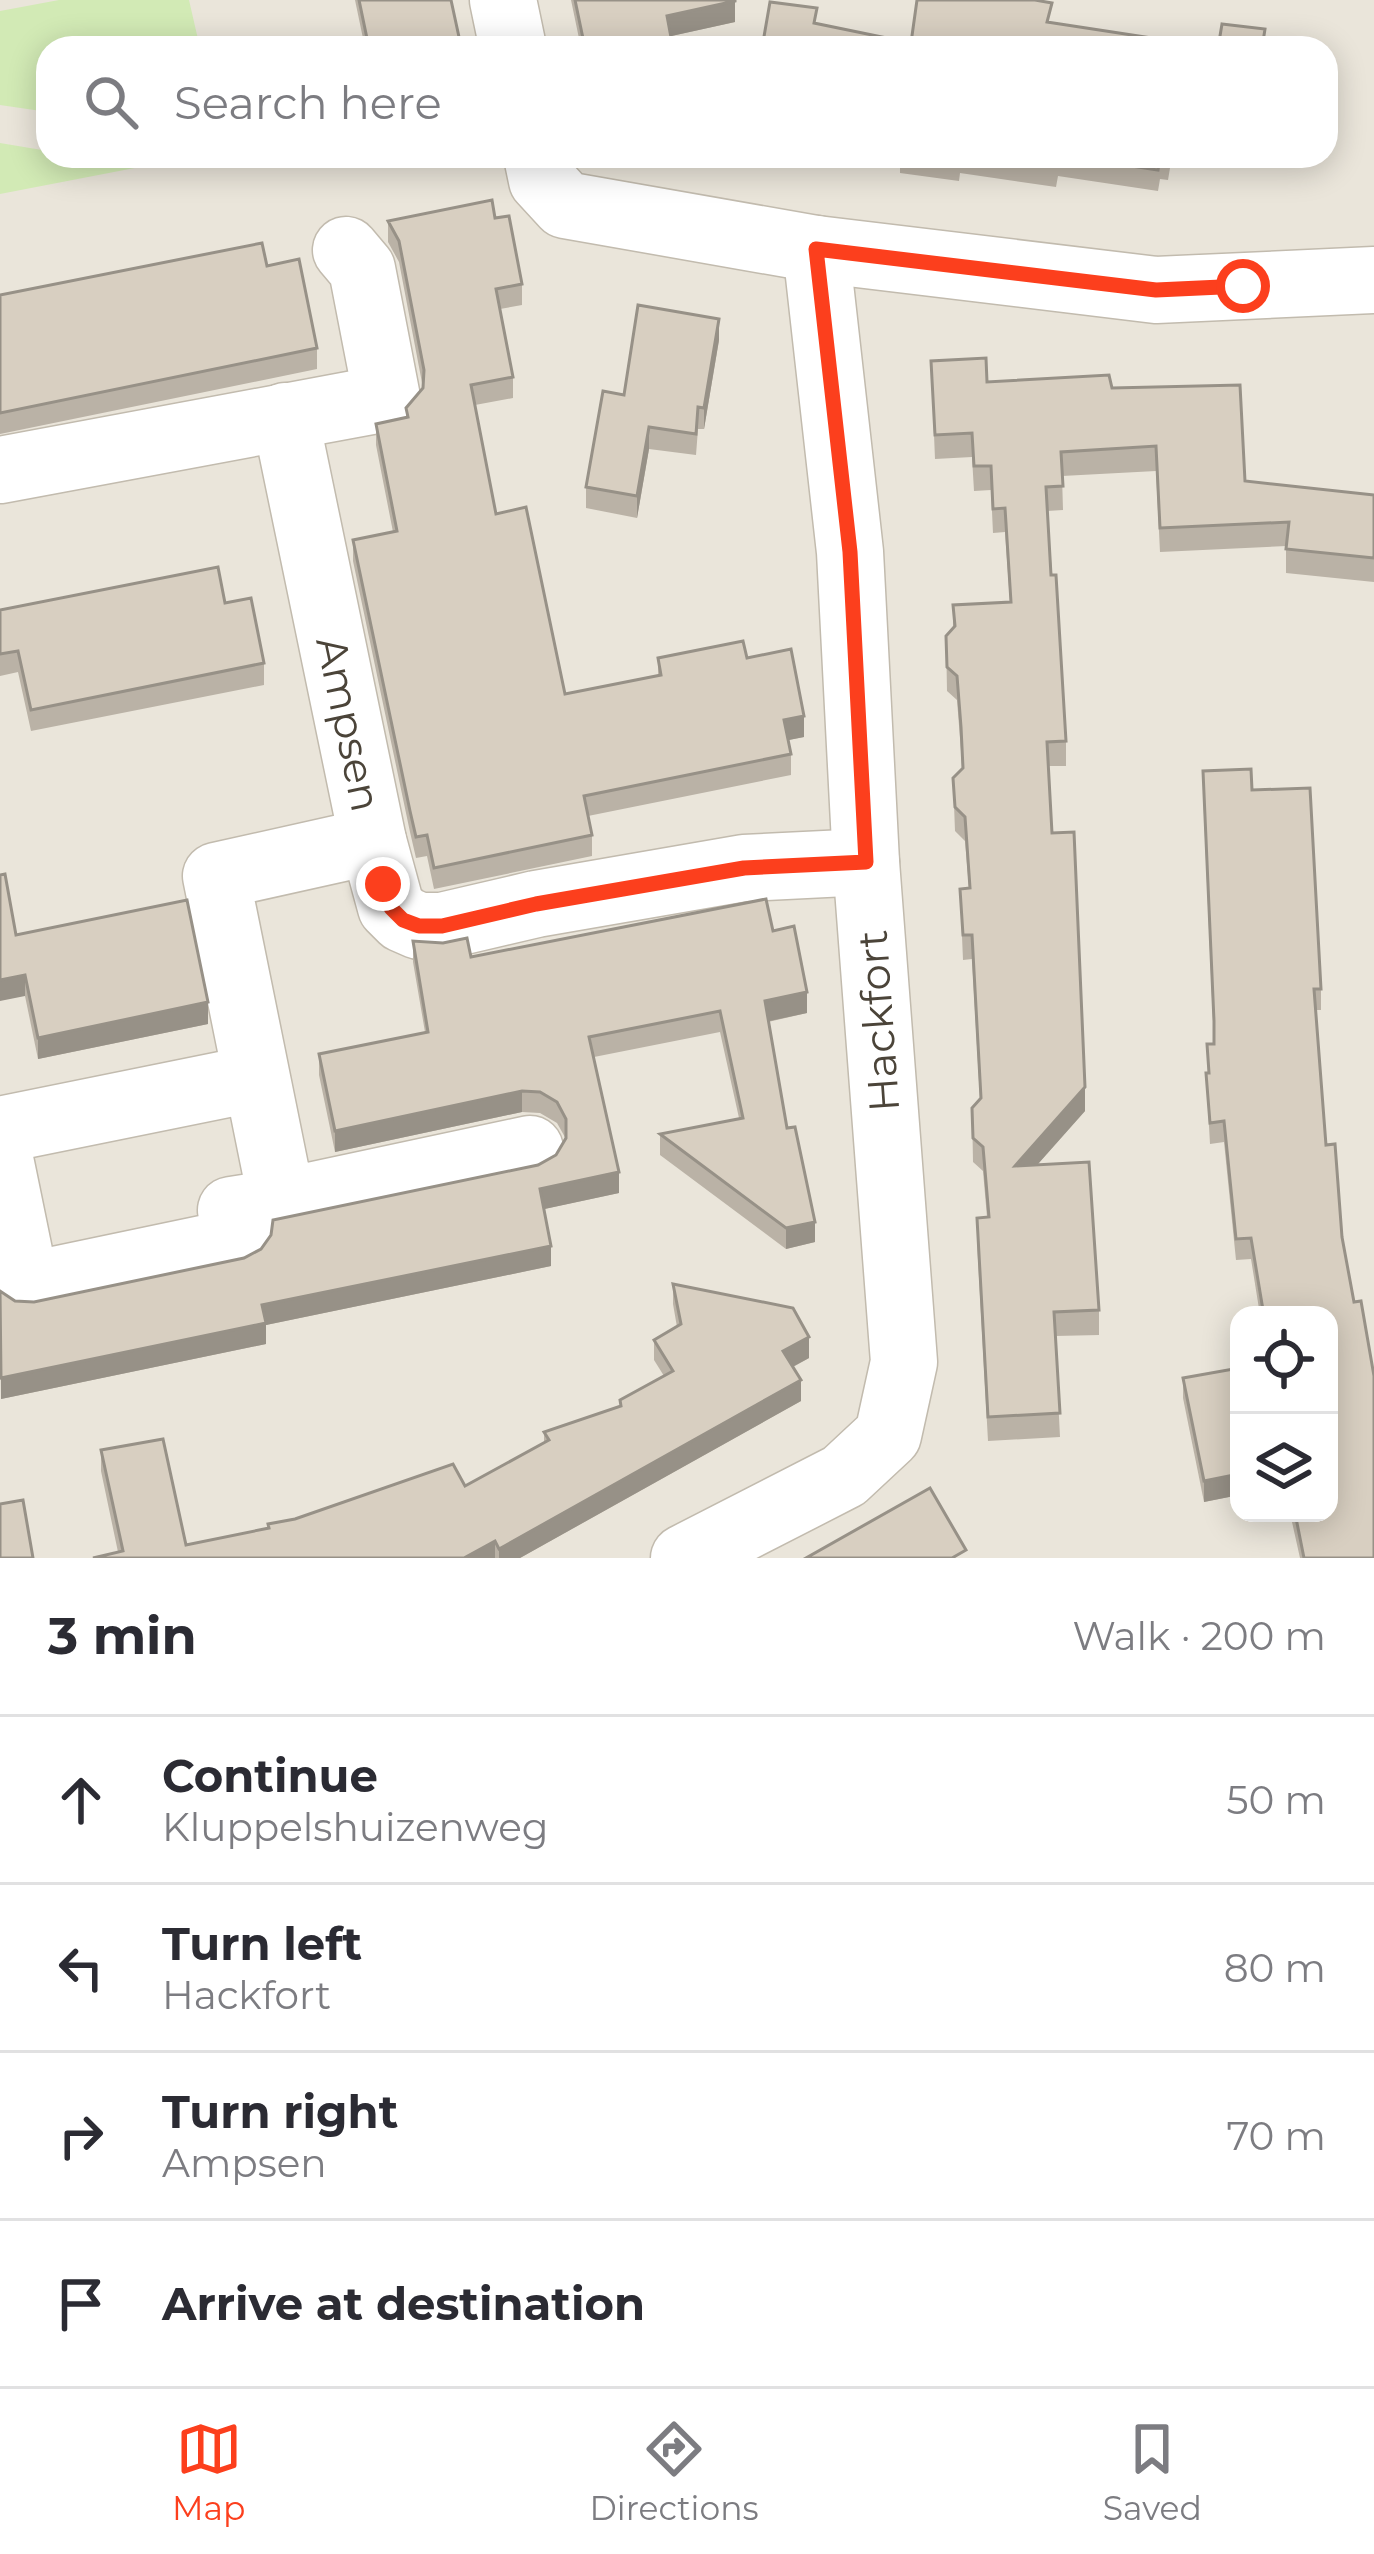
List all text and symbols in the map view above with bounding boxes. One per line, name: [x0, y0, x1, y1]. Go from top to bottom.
search box: [36, 36, 1338, 168]
icon: search: [78, 69, 144, 135]
text: Search here: [174, 75, 442, 130]
route start: [1216, 259, 1270, 313]
street label: Ampsen: [305, 632, 393, 816]
route end: [356, 857, 410, 911]
street label: Hackfort: [846, 928, 910, 1114]
map controls: [1230, 1306, 1338, 1522]
button: locate: [1230, 1306, 1338, 1414]
button: layers: [1230, 1414, 1338, 1522]
text: 3 min: [48, 1605, 197, 1667]
text: Walk · 200 m: [1072, 1612, 1326, 1660]
text: Continue: [162, 1748, 378, 1803]
icon: ahead: [48, 1767, 114, 1833]
text: 50 m: [1227, 1776, 1326, 1824]
text: Kluppelshuizenweg: [162, 1803, 549, 1851]
text: Turn left: [162, 1916, 362, 1971]
icon: left: [48, 1935, 114, 2001]
text: 80 m: [1224, 1944, 1326, 1992]
text: Hackfort: [162, 1971, 331, 2019]
text: Turn right: [162, 2084, 398, 2139]
icon: right: [48, 2103, 114, 2169]
text: 70 m: [1226, 2112, 1326, 2160]
text: Ampsen: [162, 2139, 327, 2187]
icon: arrive: [48, 2271, 114, 2337]
text: Arrive at destination: [162, 2276, 645, 2331]
tab: Map: [172, 2416, 245, 2528]
tab: Directions: [590, 2416, 759, 2528]
tab: Saved: [1103, 2416, 1202, 2528]

